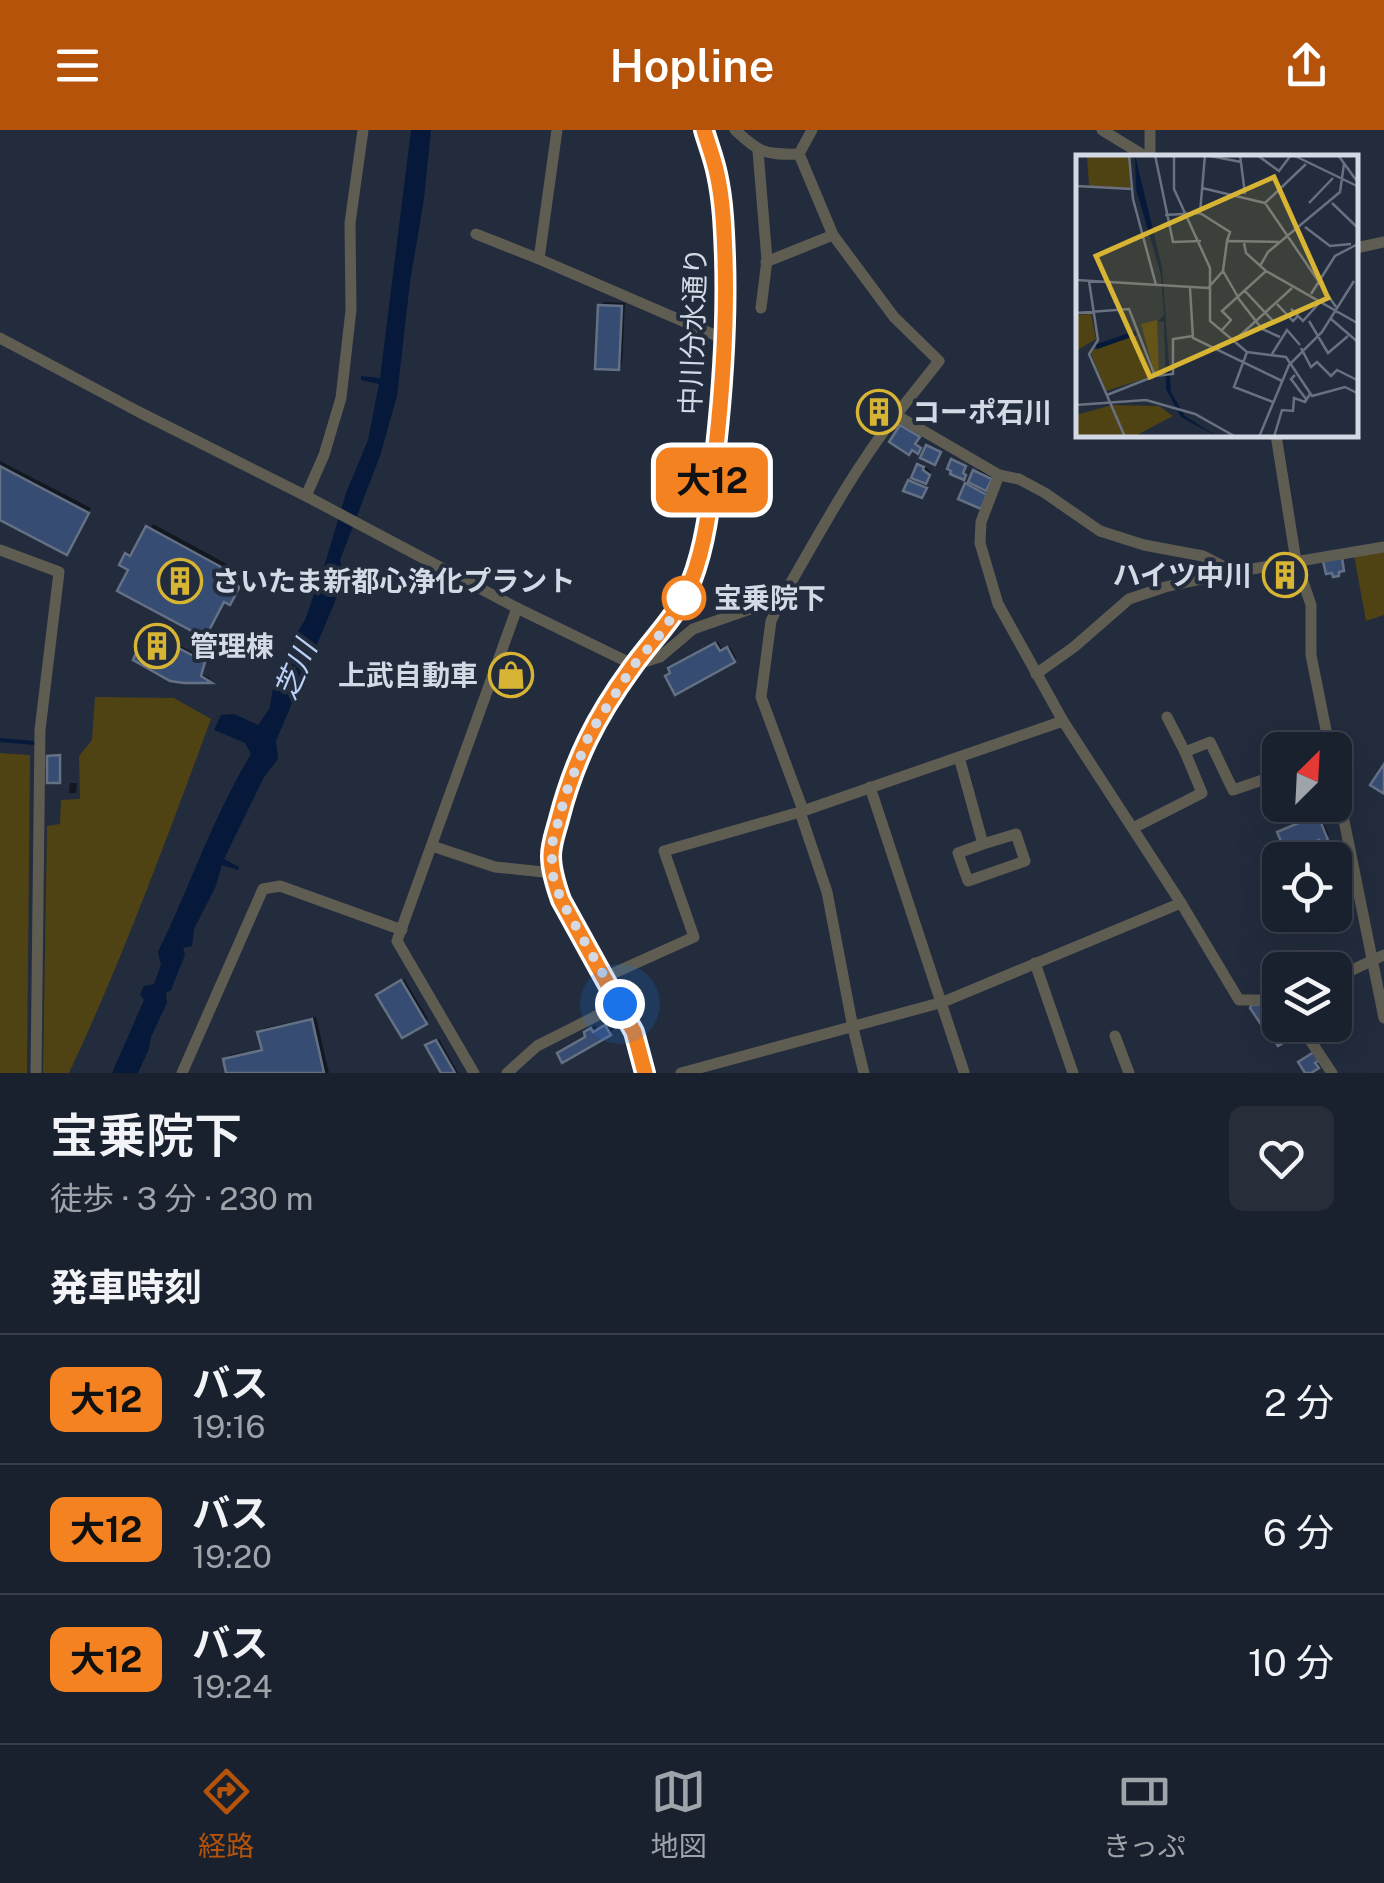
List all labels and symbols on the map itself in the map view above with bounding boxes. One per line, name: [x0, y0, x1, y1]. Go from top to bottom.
inset map: [1076, 155, 1359, 438]
street label: 中川分水通り: [673, 246, 712, 416]
building icon: コーポ石川: [856, 389, 902, 435]
place label: コーポ石川: [912, 395, 1052, 428]
line badge: 大12: [654, 448, 770, 512]
building icon: ハイツ中川: [1262, 552, 1308, 598]
building icon: さいたま新都心浄化プラント: [157, 558, 203, 604]
place label: ハイツ中川: [1113, 558, 1252, 591]
place label: さいたま新都心浄化プラント: [212, 564, 575, 597]
marker: 宝乗院下: [663, 577, 705, 619]
place label: 宝乗院下: [714, 581, 826, 614]
building icon: 管理棟: [134, 623, 180, 669]
place label: 管理棟: [190, 629, 274, 662]
water label: 芝川: [267, 632, 325, 704]
shop icon: 上武自動車: [488, 652, 534, 698]
place label: 上武自動車: [338, 658, 478, 691]
north arrow: [1262, 732, 1352, 822]
your location: [595, 979, 645, 1029]

